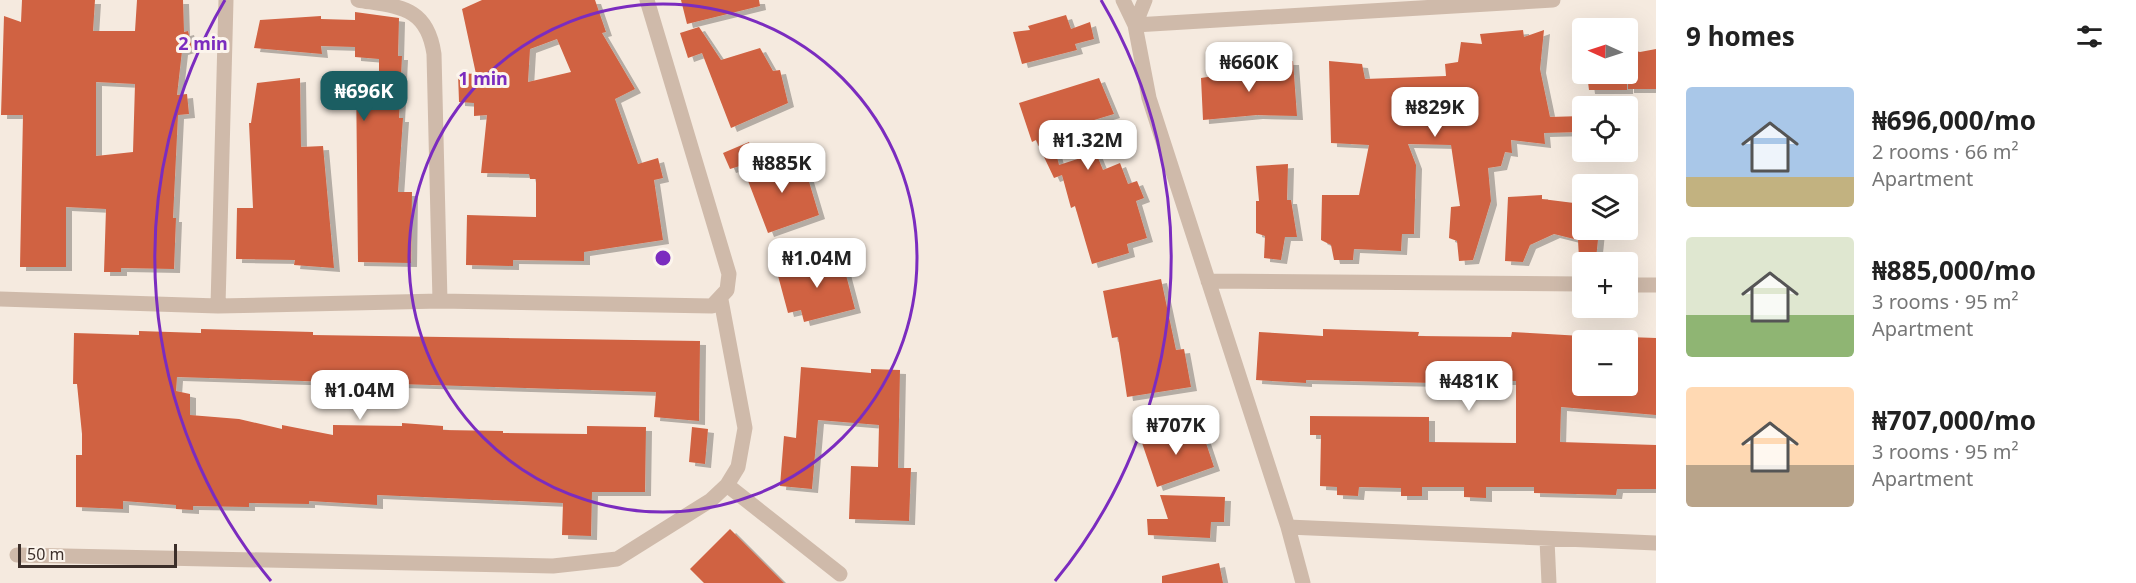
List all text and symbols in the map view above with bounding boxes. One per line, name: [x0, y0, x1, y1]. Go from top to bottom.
north arrow: [1572, 18, 1638, 84]
map controls: [1572, 18, 1638, 396]
text: 9 homes: [1686, 18, 1795, 54]
icon: filters: [2073, 20, 2106, 53]
text: 2 min: [178, 31, 228, 55]
pin: ₦660K: [1207, 42, 1291, 93]
text: ₦660K: [1219, 48, 1279, 75]
text: 1 min: [458, 66, 508, 90]
pin: ₦696K: [322, 71, 406, 122]
text: ₦696K: [334, 77, 394, 104]
pin: ₦829K: [1393, 87, 1477, 138]
text: ₦829K: [1405, 93, 1465, 120]
button: locate: [1572, 96, 1638, 162]
text: ₦696,000/mo: [1872, 102, 2036, 138]
icon: home: [1734, 111, 1806, 183]
pin: ₦1.32M: [1039, 120, 1137, 171]
text: ₦1.32M: [1053, 126, 1123, 153]
text: 2 rooms · 66 m²: [1872, 138, 2019, 165]
pin: ₦885K: [740, 143, 824, 194]
text: ₦885K: [752, 149, 812, 176]
text: Apartment: [1872, 165, 1973, 192]
button: layers: [1572, 174, 1638, 240]
pin: ₦1.04M: [768, 238, 866, 289]
text: ₦1.04M: [782, 244, 852, 271]
centre of rings: [653, 248, 673, 268]
button: +: [1572, 252, 1638, 318]
text: ₦885,000/mo: [1872, 252, 2036, 288]
icon: home: [1734, 261, 1806, 333]
text: 3 rooms · 95 m²: [1872, 288, 2019, 315]
text: Apartment: [1872, 315, 1973, 342]
button: −: [1572, 330, 1638, 396]
pin: ₦481K: [1427, 361, 1511, 412]
text: ₦481K: [1439, 367, 1499, 394]
pin: ₦1.04M: [311, 370, 409, 421]
text: ₦1.04M: [325, 376, 395, 403]
text: ₦707,000/mo: [1872, 402, 2036, 438]
pin: ₦707K: [1134, 405, 1218, 456]
text: ₦707K: [1146, 411, 1206, 438]
icon: home: [1734, 411, 1806, 483]
text: 3 rooms · 95 m²: [1872, 438, 2019, 465]
text: Apartment: [1872, 465, 1973, 492]
scale bar: [18, 541, 177, 568]
text: 50 m: [27, 543, 64, 565]

